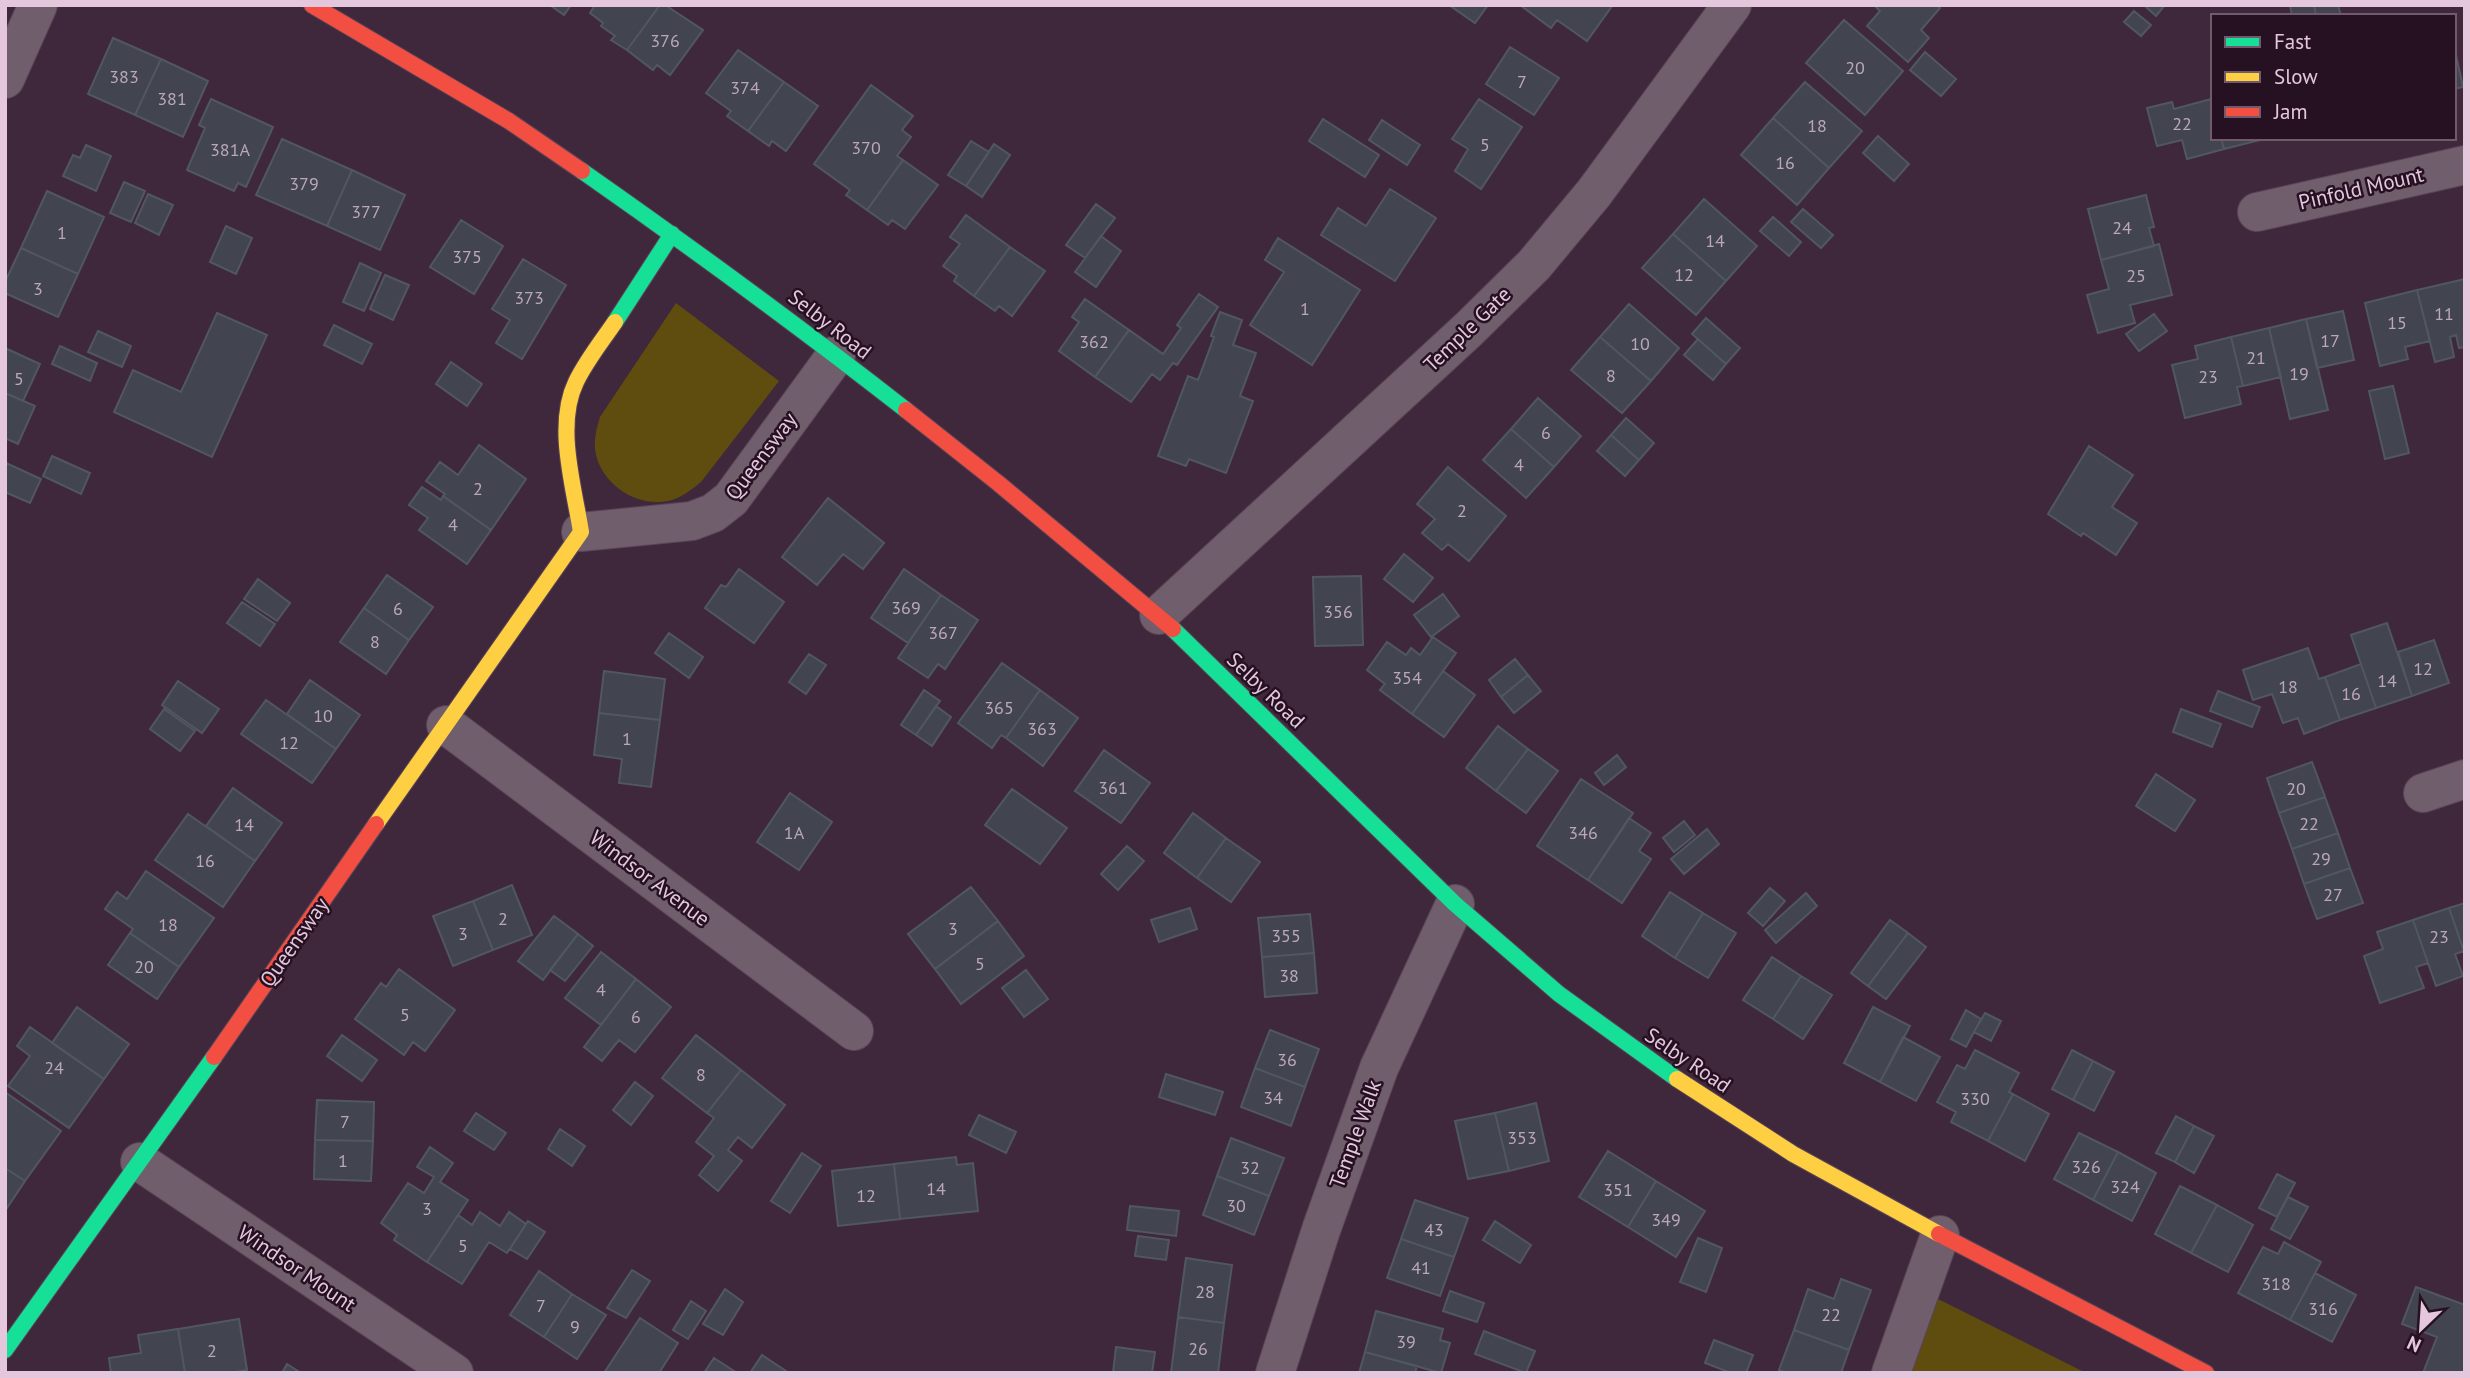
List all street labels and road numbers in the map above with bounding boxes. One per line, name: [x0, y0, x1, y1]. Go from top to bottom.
street label: Pinfold Mount: [2296, 161, 2426, 215]
street label: Temple Gate: [1418, 281, 1516, 377]
street label: Selby Road: [783, 283, 877, 365]
street label: Queensway: [719, 407, 803, 505]
street label: Selby Road: [1221, 646, 1311, 734]
street label: Windsor Avenue: [585, 824, 715, 932]
street label: Queensway: [253, 892, 335, 992]
street label: Selby Road: [1640, 1021, 1736, 1099]
street label: Temple Walk: [1323, 1076, 1387, 1192]
street label: Windsor Mount: [233, 1219, 361, 1317]

